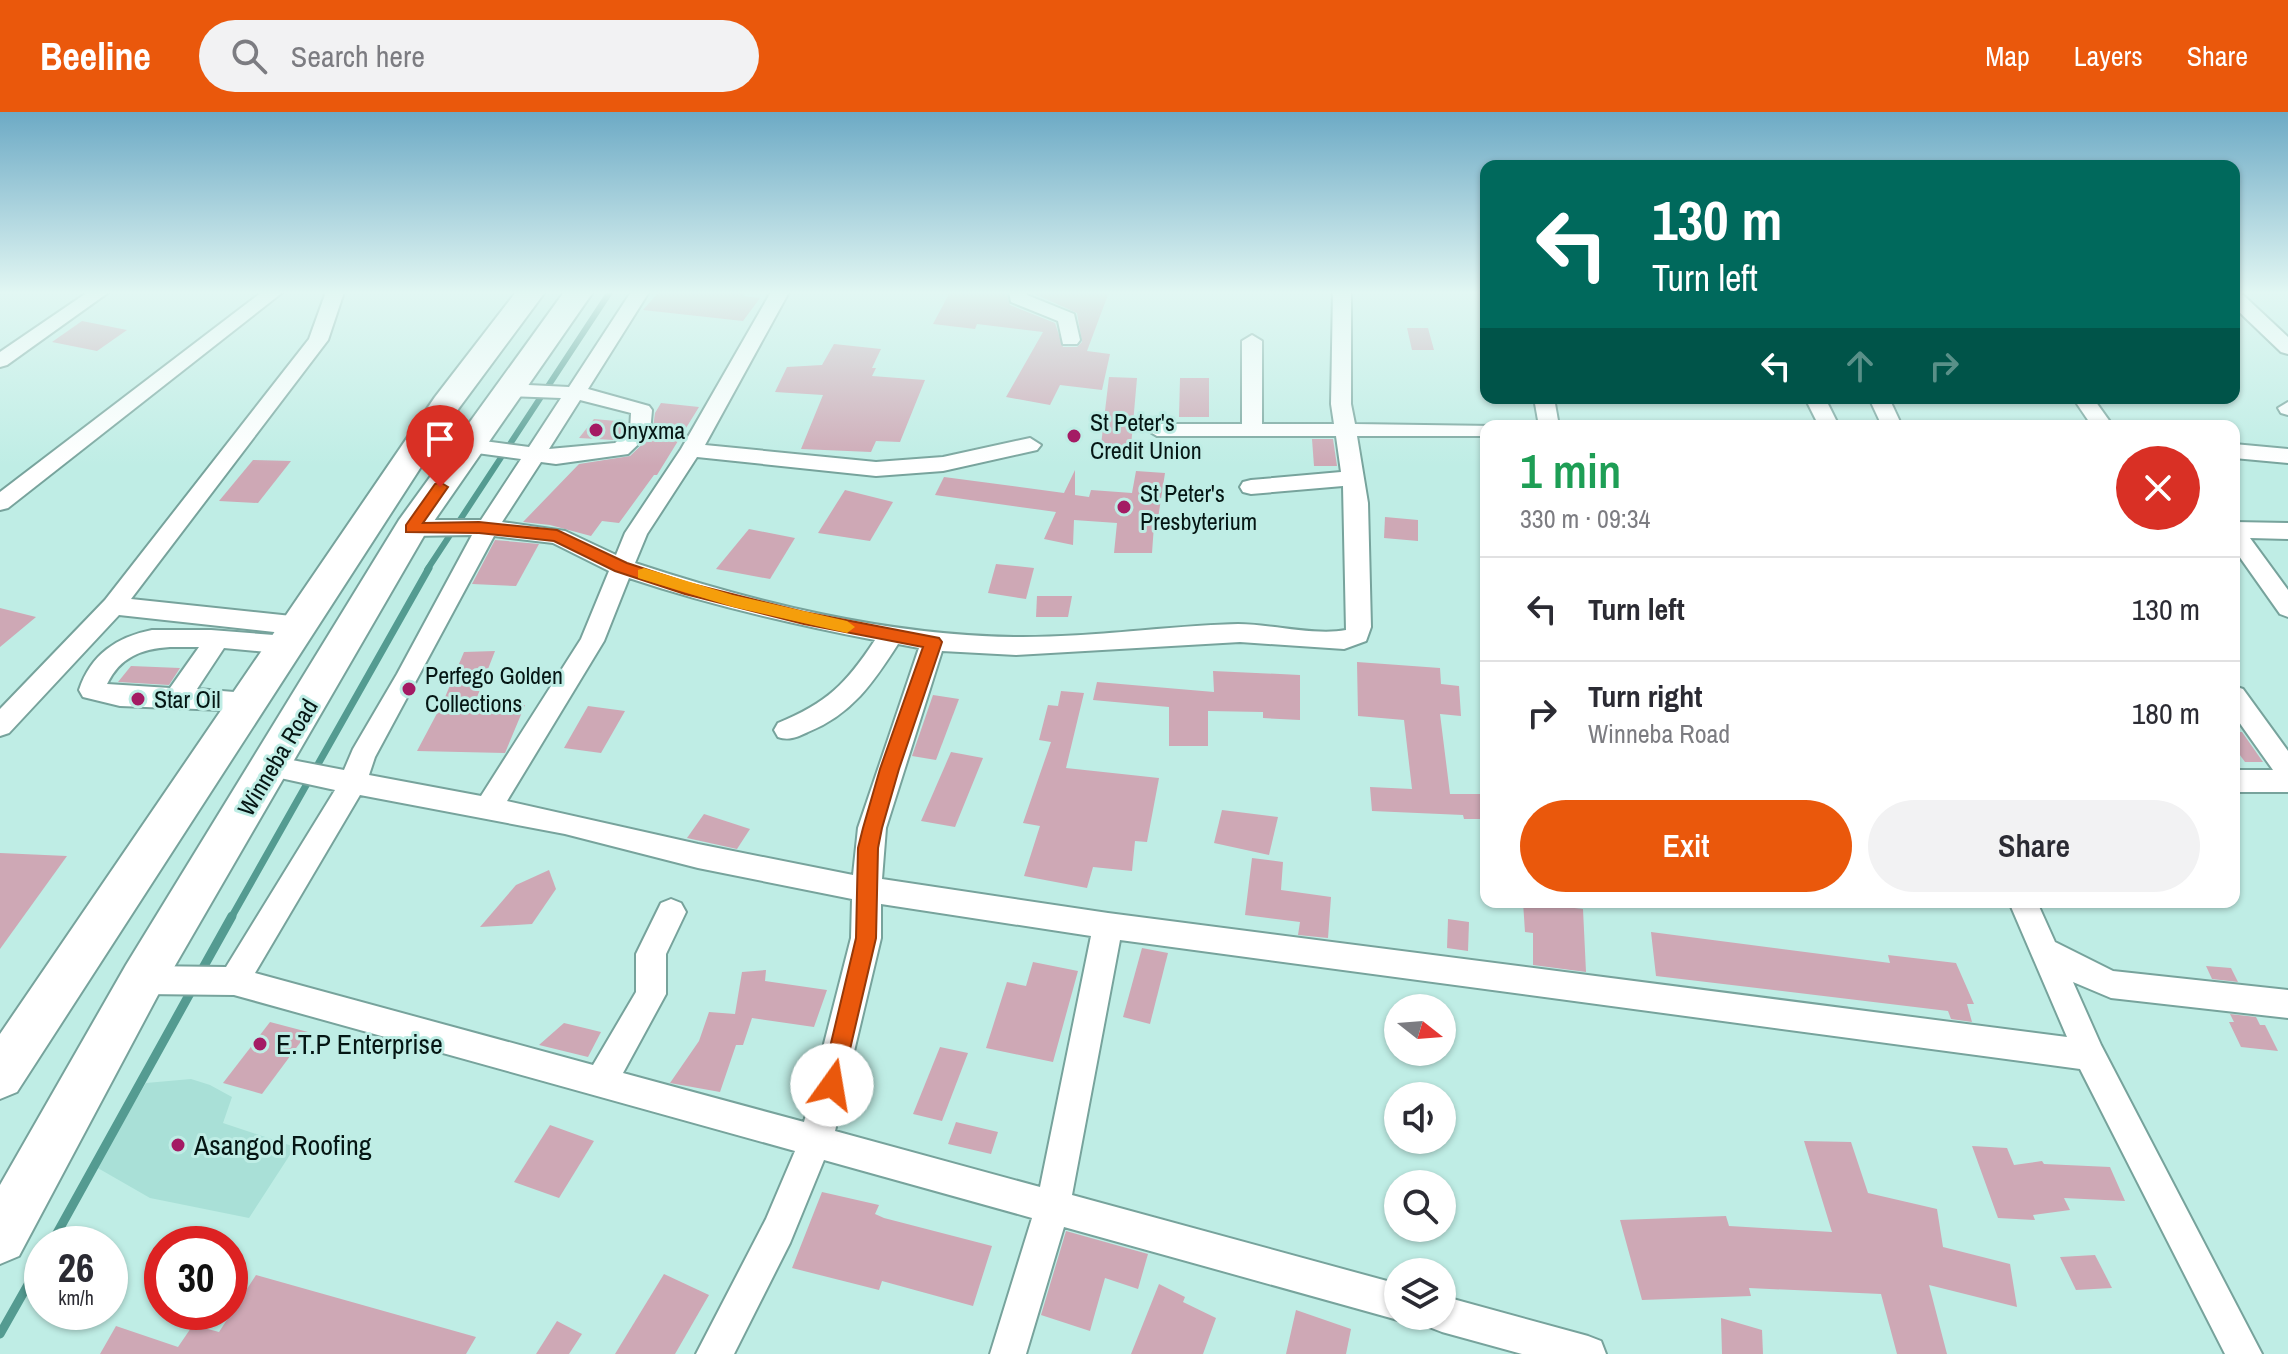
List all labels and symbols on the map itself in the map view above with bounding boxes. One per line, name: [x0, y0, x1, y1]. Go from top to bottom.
pin: [406, 405, 474, 487]
place label: St Peter's Credit Union: [1090, 406, 1202, 466]
place label: Onyxma: [612, 414, 685, 446]
marker: Onyxma: [587, 421, 605, 439]
marker: St Peter's Credit Union: [1065, 427, 1083, 445]
place label: St Peter's Presbyterium: [1140, 477, 1257, 537]
marker: St Peter's Presbyterium: [1115, 498, 1133, 516]
place label: Perfego Golden Collections: [425, 659, 563, 719]
marker: Perfego Golden Collections: [400, 680, 418, 698]
place label: Star Oil: [154, 683, 221, 715]
marker: Star Oil: [129, 690, 147, 708]
street label: Winneba Road: [229, 692, 325, 822]
north arrow: [1384, 994, 1456, 1066]
place label: E.T.P Enterprise: [276, 1025, 443, 1063]
marker: E.T.P Enterprise: [251, 1035, 269, 1053]
position arrow: [790, 1043, 874, 1127]
place label: Asangod Roofing: [193, 1126, 372, 1164]
marker: Asangod Roofing: [169, 1136, 187, 1154]
speed limit sign: 30: [144, 1226, 248, 1330]

